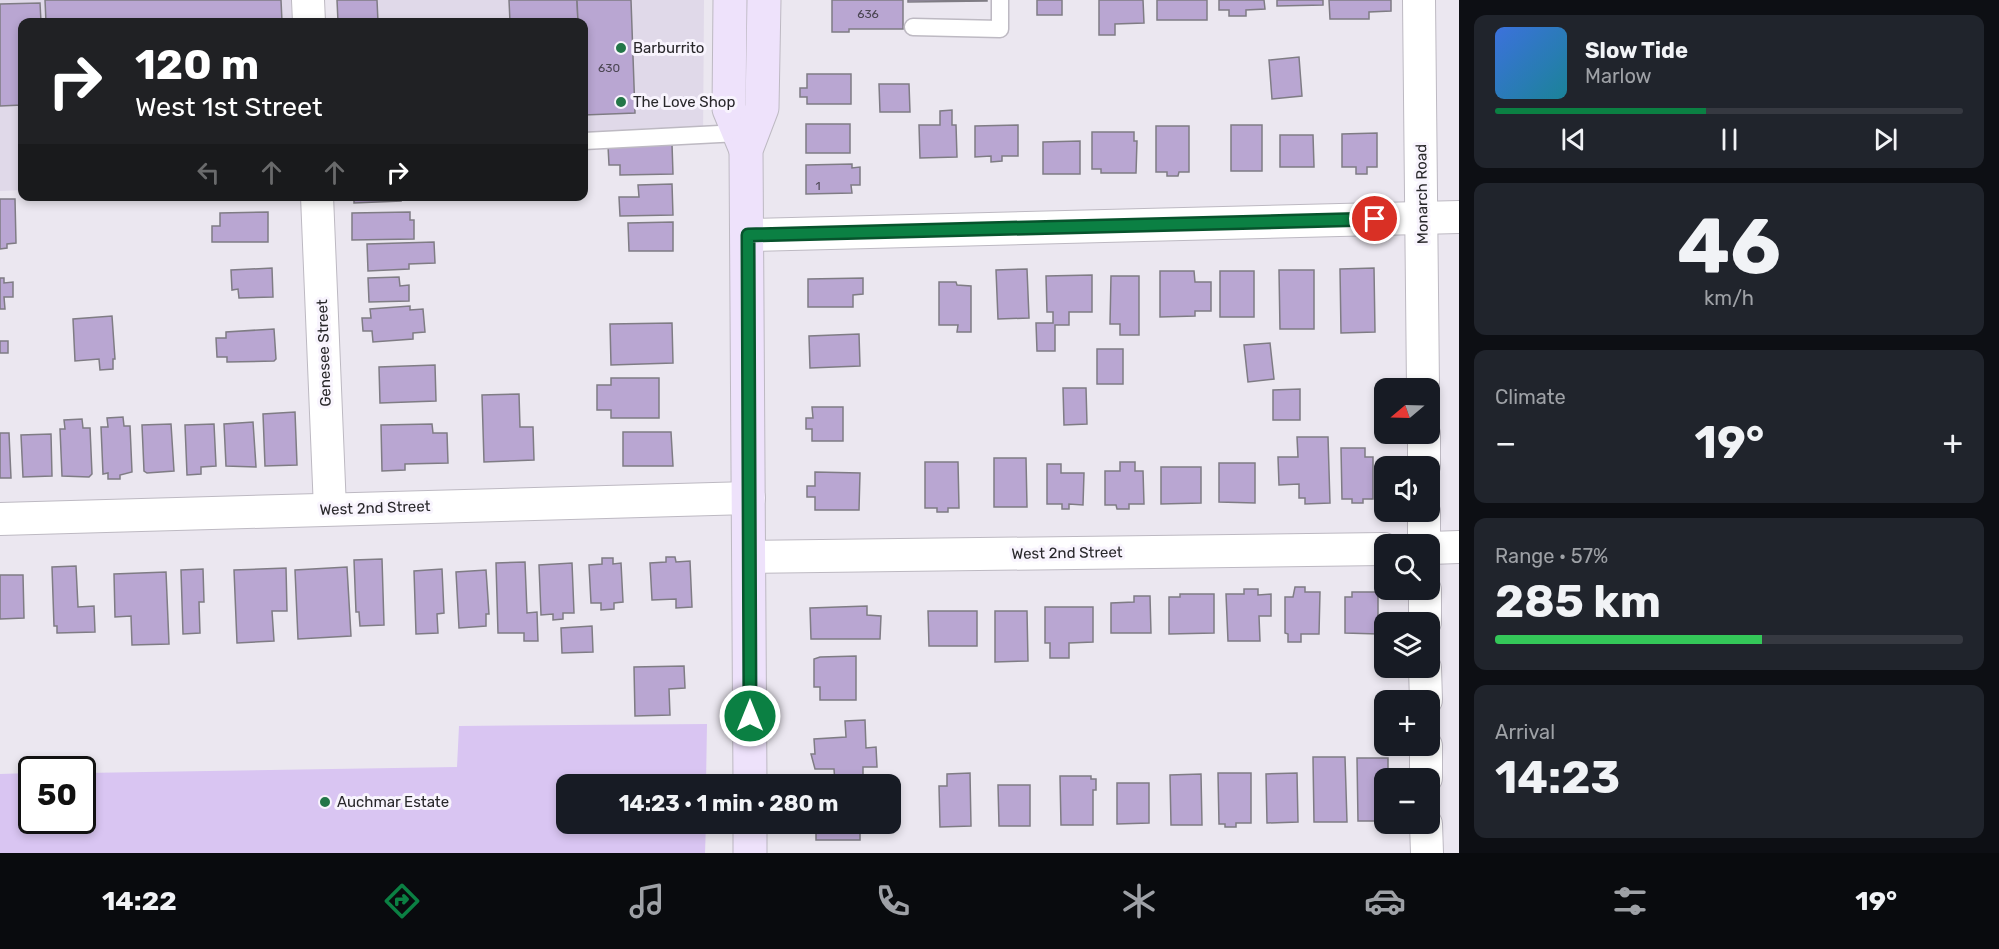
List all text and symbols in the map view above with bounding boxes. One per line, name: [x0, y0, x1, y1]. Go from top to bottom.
house number: 636: [857, 7, 879, 21]
text: Slow Tide: [1585, 37, 1688, 64]
place label: Barburrito: [633, 39, 704, 57]
text: 120 m: [135, 40, 259, 90]
marker: Barburrito: [614, 41, 628, 55]
icon: right: [36, 42, 114, 120]
house number: 630: [598, 61, 620, 75]
text: Marlow: [1585, 64, 1652, 88]
text: West 1st Street: [135, 91, 323, 123]
place label: The Love Shop: [633, 93, 735, 111]
marker: The Love Shop: [614, 95, 628, 109]
icon: previous: [1557, 123, 1590, 156]
icon: pause: [1713, 123, 1746, 156]
icon: next: [1869, 123, 1902, 156]
street label: Monarch Road: [1412, 144, 1432, 244]
icon: left: [192, 156, 225, 189]
icon: ahead: [255, 156, 288, 189]
icon: ahead: [318, 156, 351, 189]
icon: right: [381, 156, 414, 189]
house number: 1: [815, 179, 821, 193]
pin: [1349, 193, 1400, 244]
text: 46: [1677, 200, 1781, 293]
icon: arrive: [1358, 202, 1391, 235]
text: km/h: [1704, 286, 1754, 310]
street label: Genesee Street: [313, 299, 335, 407]
north arrow: [1374, 378, 1440, 444]
map controls: [1374, 378, 1440, 834]
text: Climate: [1495, 385, 1566, 409]
text: 19°: [1695, 416, 1764, 469]
text: −: [1495, 423, 1516, 462]
text: +: [1942, 423, 1963, 462]
button: sound: [1374, 456, 1440, 522]
street label: West 2nd Street: [319, 497, 431, 519]
button: search: [1374, 534, 1440, 600]
street label: West 2nd Street: [1011, 543, 1123, 563]
text: Range · 57%: [1495, 544, 1608, 568]
text: 285 km: [1495, 575, 1661, 628]
button: layers: [1374, 612, 1440, 678]
position arrow: [718, 684, 782, 748]
button: +: [1374, 690, 1440, 756]
text: Arrival: [1495, 720, 1555, 744]
text: 14:23: [1495, 751, 1620, 804]
speed limit sign: 50: [18, 756, 96, 834]
button: −: [1374, 768, 1440, 834]
text: 14:23 · 1 min · 280 m: [619, 790, 838, 817]
place label: Auchmar Estate: [337, 793, 449, 811]
marker: Auchmar Estate: [318, 795, 332, 809]
icon: directions: [381, 880, 423, 922]
icon: music: [626, 880, 668, 922]
icon: phone: [872, 880, 914, 922]
icon: climate: [1118, 880, 1160, 922]
icon: car: [1364, 880, 1406, 922]
icon: filters: [1609, 880, 1651, 922]
text: 14:22: [102, 885, 177, 917]
text: 19°: [1855, 885, 1897, 917]

